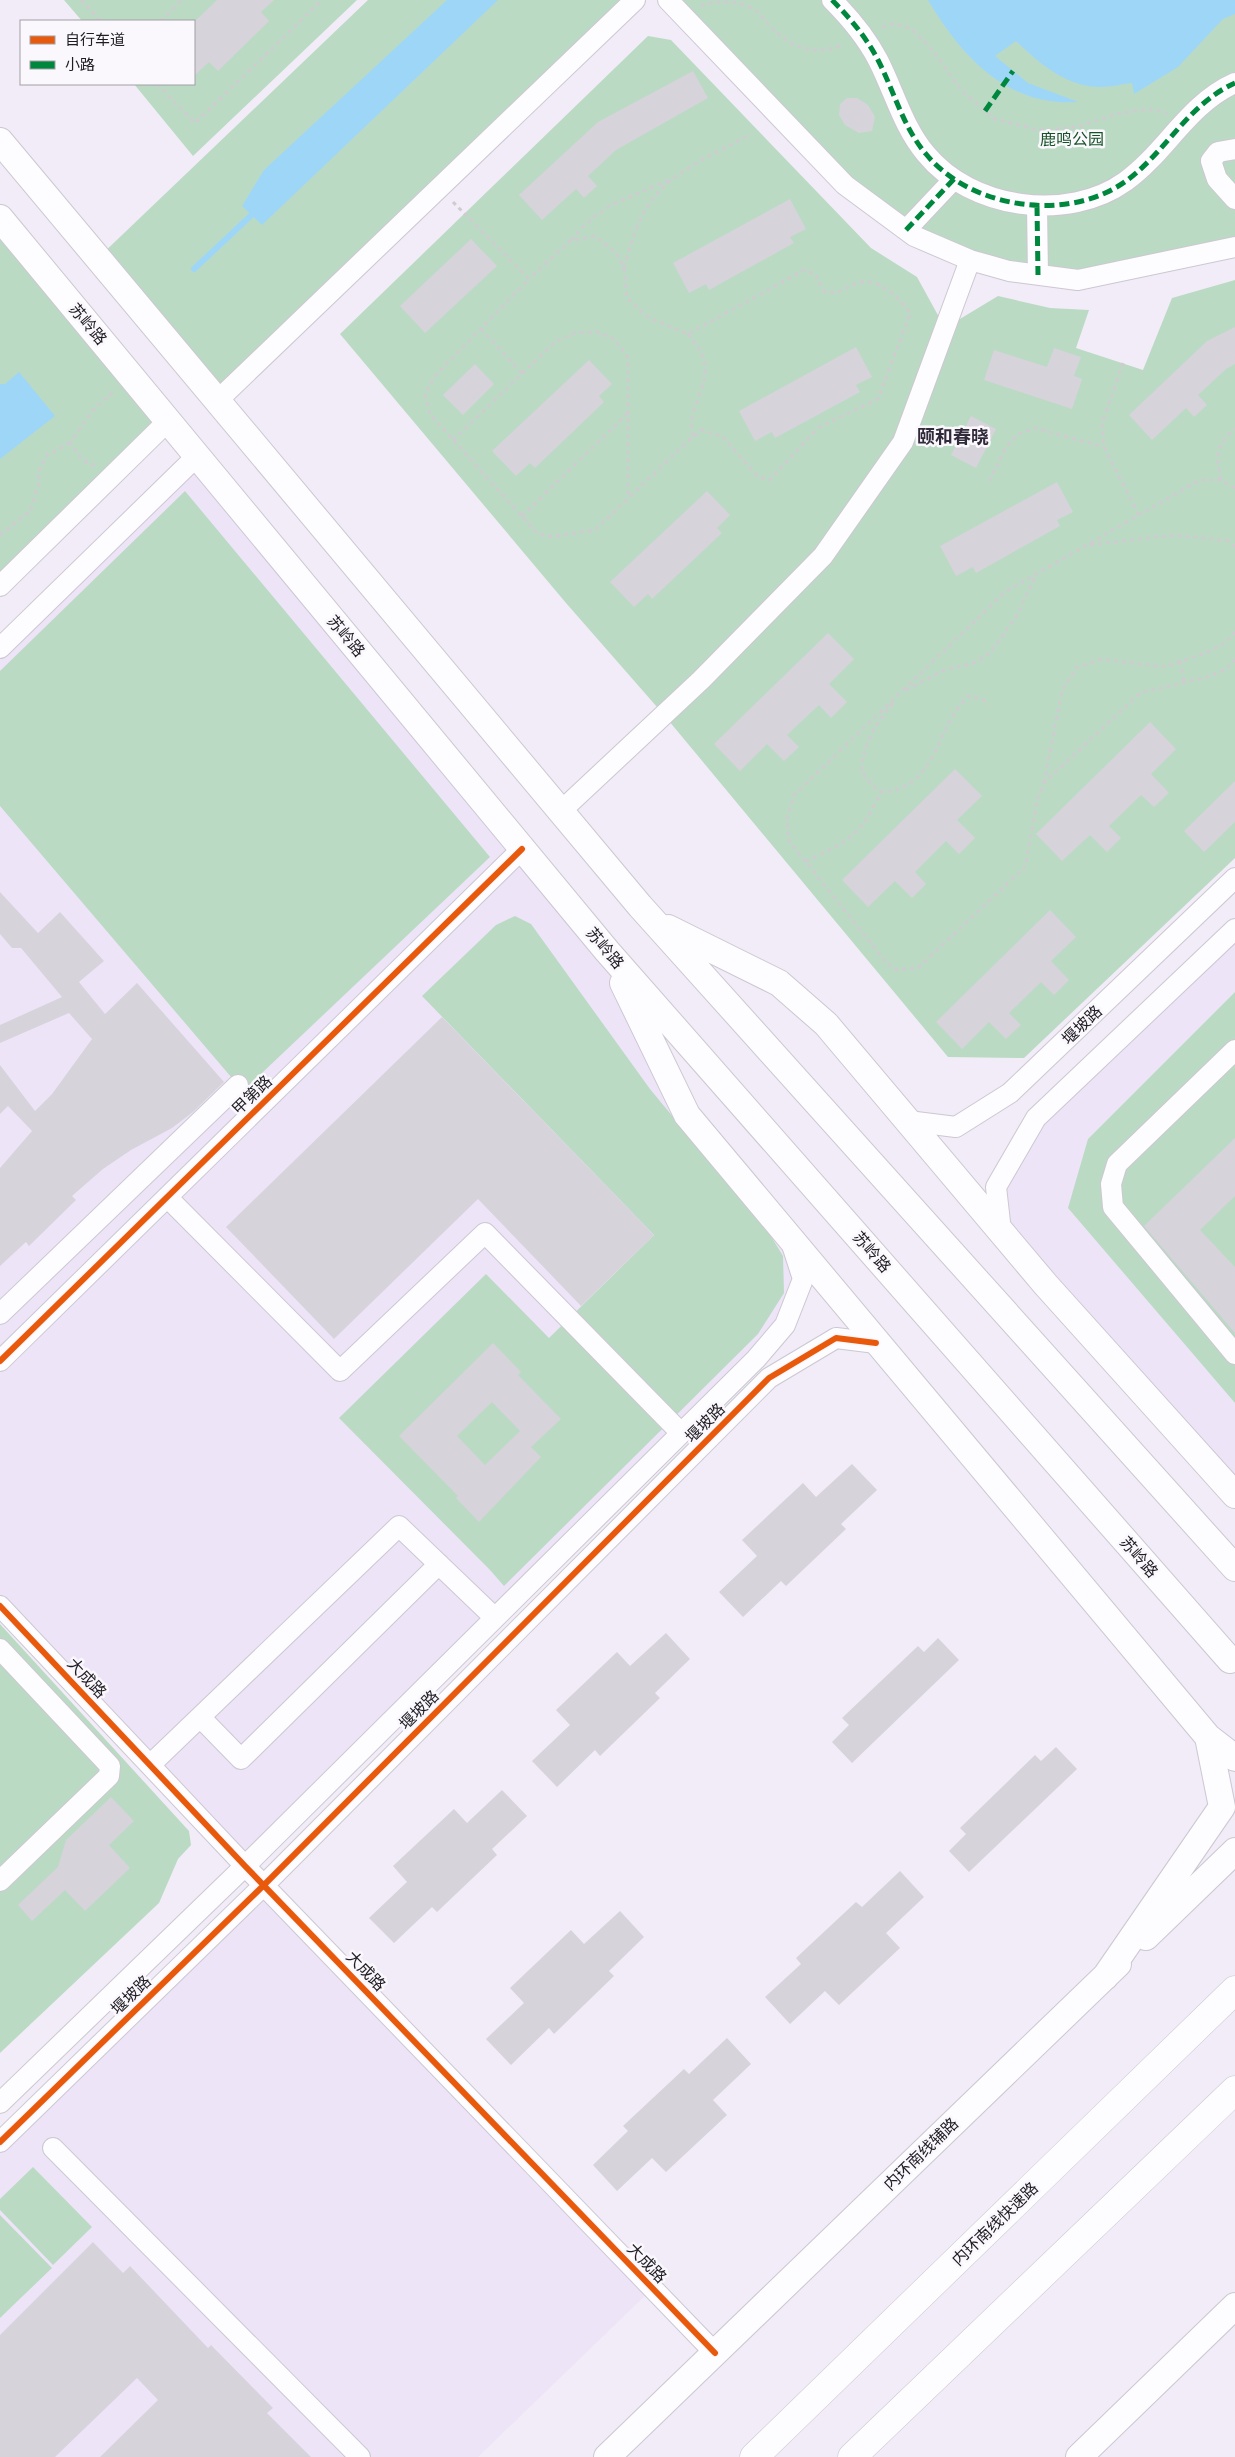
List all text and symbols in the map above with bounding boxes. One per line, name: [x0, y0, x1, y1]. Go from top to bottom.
legend: [20, 20, 195, 85]
text: 自行车道: [65, 30, 125, 49]
text: 小路: [65, 55, 95, 74]
park label: 鹿鸣公园: [1040, 130, 1104, 149]
street label: 苏岭路: [65, 300, 111, 348]
district label: 颐和春晓: [917, 426, 989, 448]
street label: 苏岭路: [323, 612, 369, 660]
street label: 苏岭路: [582, 924, 628, 972]
street label: 堰坡路: [1058, 1001, 1106, 1049]
street label: 甲第路: [228, 1071, 276, 1119]
street label: 苏岭路: [849, 1228, 895, 1276]
street label: 堰坡路: [681, 1399, 729, 1447]
street label: 苏岭路: [1116, 1533, 1162, 1581]
street label: 大成路: [64, 1654, 110, 1702]
street label: 堰坡路: [395, 1686, 443, 1734]
street label: 大成路: [342, 1947, 390, 1995]
street label: 堰坡路: [107, 1971, 155, 2019]
street label: 内环南线辅路: [880, 2114, 962, 2194]
street label: 内环南线快速路: [948, 2178, 1042, 2270]
street label: 大成路: [623, 2239, 671, 2287]

